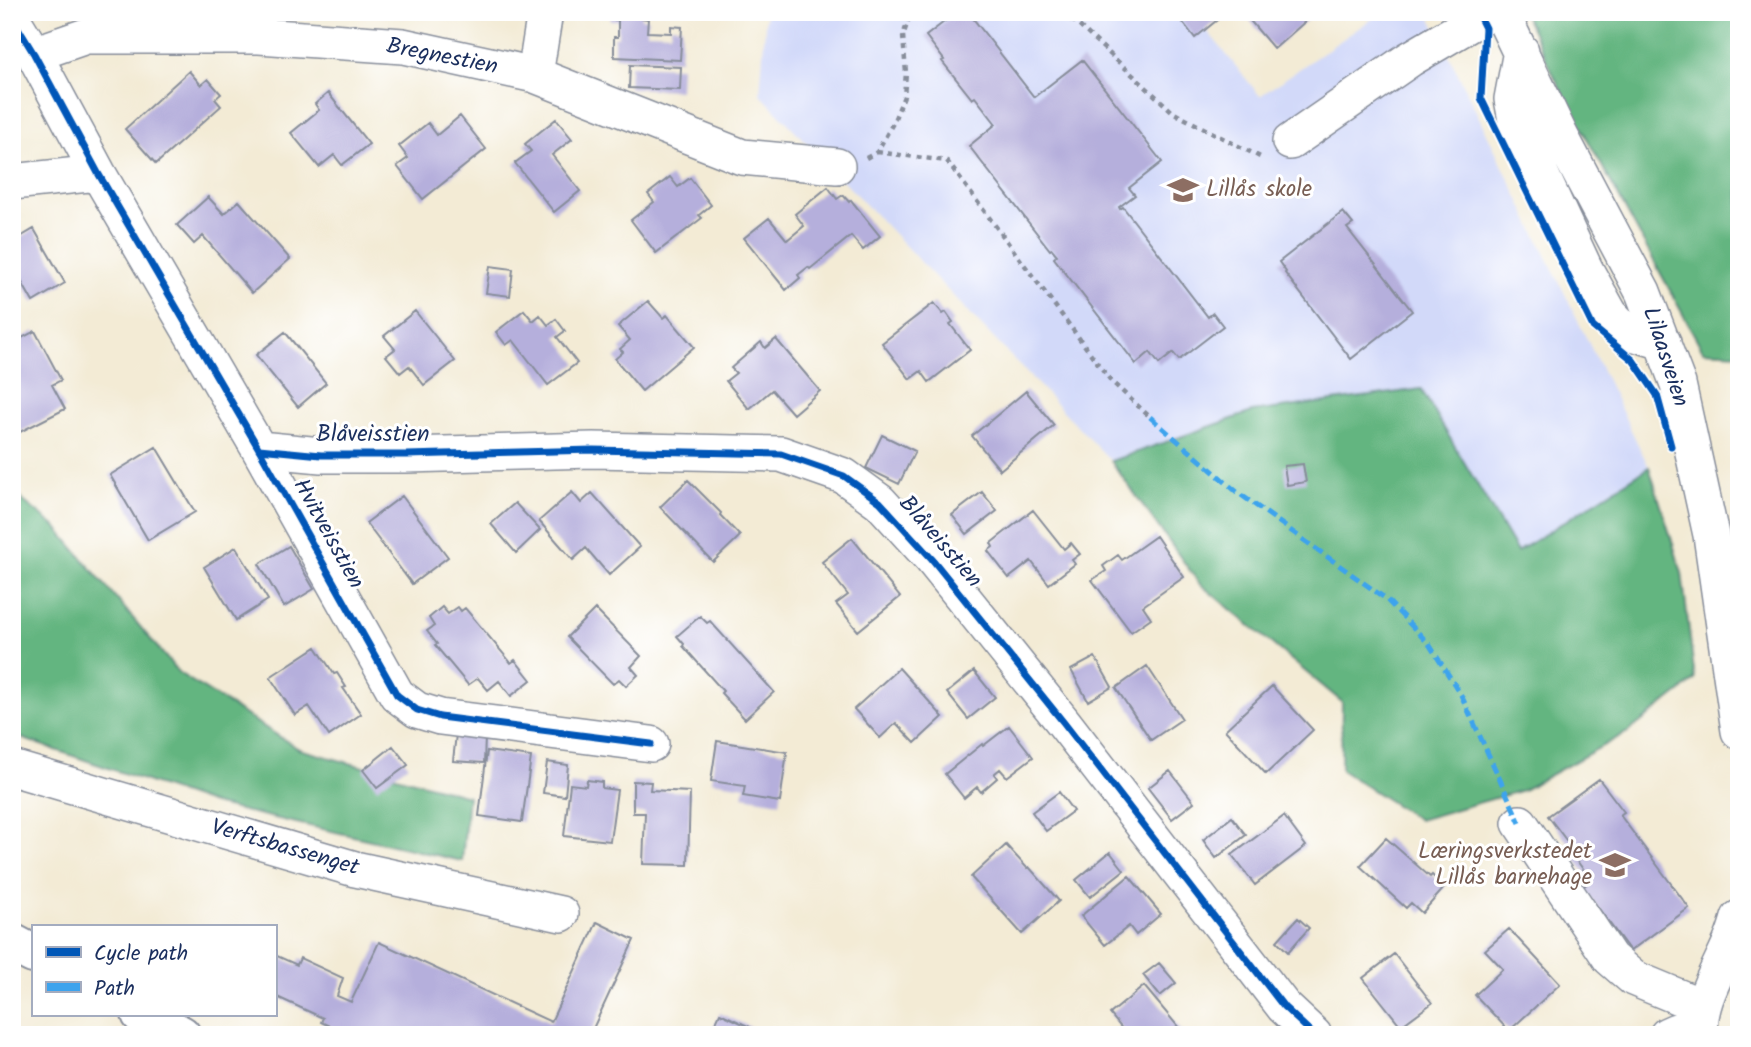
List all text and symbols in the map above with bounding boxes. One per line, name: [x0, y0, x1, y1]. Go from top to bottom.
street label: Bregnestien: [383, 29, 501, 85]
place label: Lillås skole: [1206, 172, 1312, 208]
school or university icon: Lillås skole: [1166, 173, 1200, 207]
street label: Lilaasveien: [1632, 302, 1698, 412]
street label: Blåveisstien: [316, 417, 430, 453]
street label: Hvitveisstien: [283, 472, 373, 596]
street label: Blåveisstien: [889, 487, 991, 597]
street label: Verftsbassenget: [207, 810, 364, 887]
place label: Læringsverkstedet Lillås barnehage: [1418, 834, 1593, 896]
school or university icon: Læringsverkstedet Lillås barnehage: [1598, 848, 1632, 882]
legend: [32, 925, 276, 1016]
text: Cycle path: [94, 938, 188, 971]
text: Path: [94, 973, 135, 1006]

